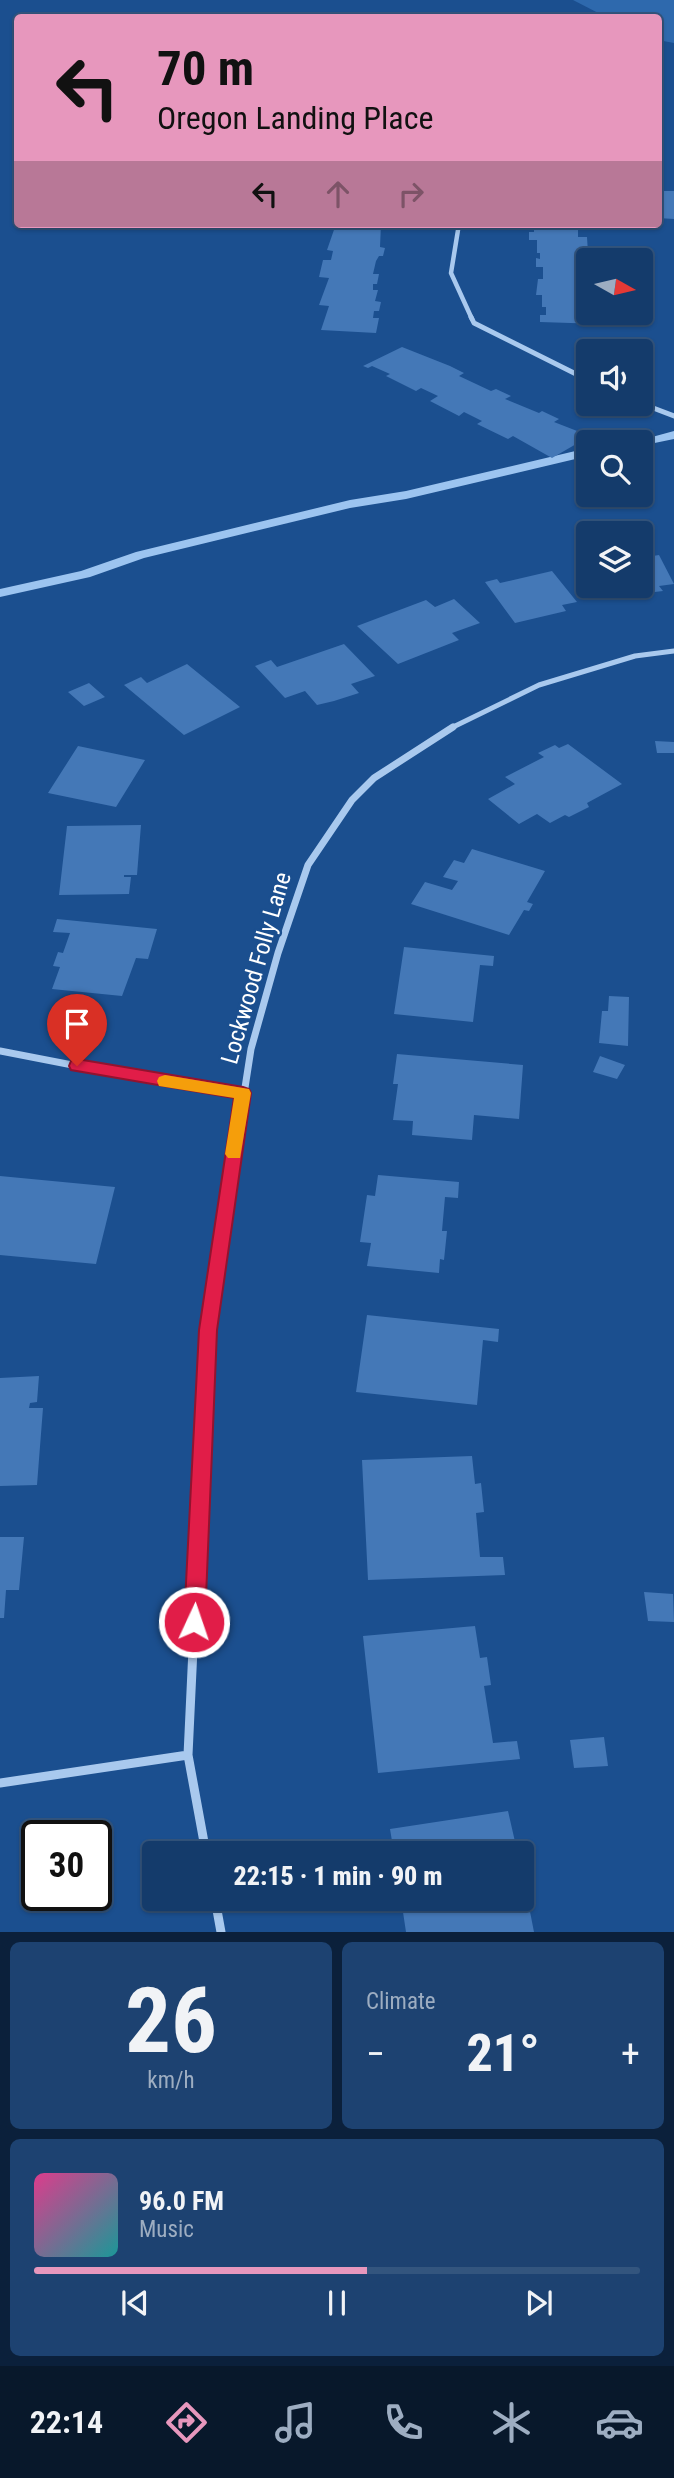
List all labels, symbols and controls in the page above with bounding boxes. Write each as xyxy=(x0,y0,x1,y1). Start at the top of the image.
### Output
text: 70 m xyxy=(157,40,254,97)
icon: left xyxy=(42,42,133,133)
text: Oregon Landing Place xyxy=(157,99,433,137)
icon: left xyxy=(246,175,284,213)
icon: ahead xyxy=(319,175,357,213)
icon: right xyxy=(392,175,430,213)
north arrow xyxy=(576,248,653,326)
map controls xyxy=(576,248,653,598)
button: sound xyxy=(576,339,653,416)
button: search xyxy=(576,430,653,507)
button: layers xyxy=(576,521,653,598)
street label: Lockwood Folly Lane xyxy=(215,869,297,1067)
pin xyxy=(47,994,107,1066)
icon: arrive xyxy=(58,1005,96,1043)
position arrow xyxy=(157,1585,231,1659)
speed limit sign: 30 xyxy=(21,1820,112,1911)
text: 22:15 · 1 min · 90 m xyxy=(233,1861,443,1891)
text: 26 xyxy=(125,1968,217,2074)
text: Climate xyxy=(366,1988,436,2015)
text: 21° xyxy=(466,2023,540,2084)
text: − xyxy=(366,2032,385,2076)
text: + xyxy=(621,2032,640,2076)
text: km/h xyxy=(147,2067,195,2094)
text: 96.0 FM xyxy=(139,2186,224,2216)
text: Music xyxy=(139,2216,194,2243)
icon: previous xyxy=(116,2284,154,2322)
icon: pause xyxy=(318,2284,356,2322)
icon: next xyxy=(520,2284,558,2322)
icon: directions xyxy=(162,2398,211,2447)
icon: music xyxy=(271,2398,320,2447)
icon: phone xyxy=(379,2398,428,2447)
icon: climate xyxy=(487,2398,536,2447)
icon: car xyxy=(595,2398,644,2447)
text: 22:14 xyxy=(30,2403,103,2441)

